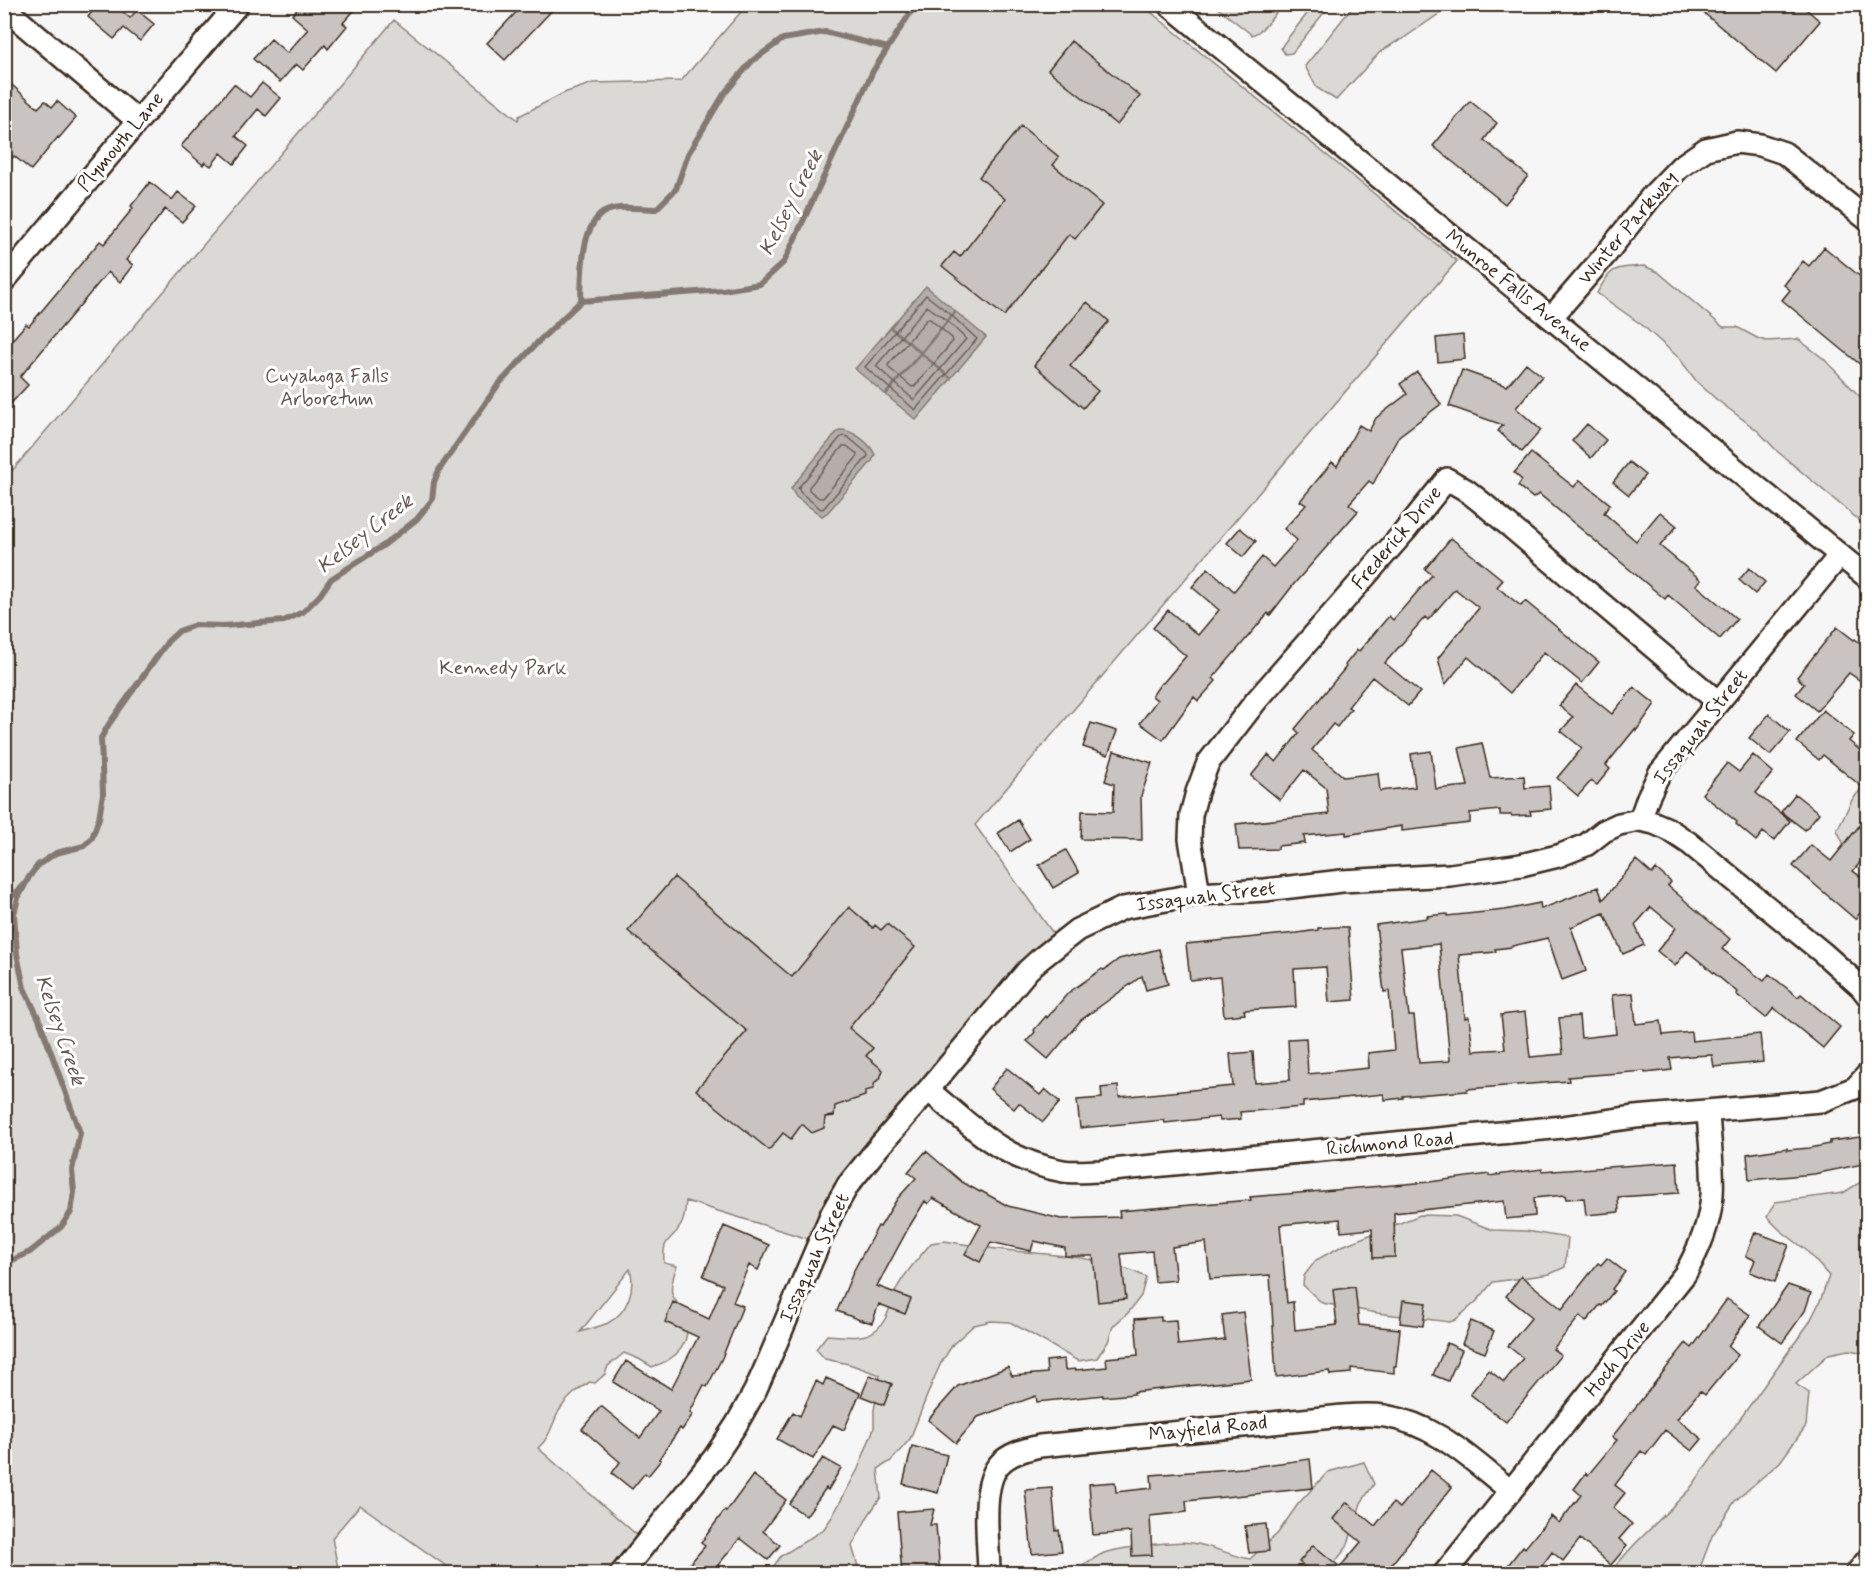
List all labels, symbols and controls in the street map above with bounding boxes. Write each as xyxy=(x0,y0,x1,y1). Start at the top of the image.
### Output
street label: Plymouth Lane xyxy=(71,86,171,198)
water label: Kelsey Creek xyxy=(752,144,830,260)
street label: Winter Parkway xyxy=(1572,165,1684,291)
street label: Munroe Falls Avenue xyxy=(1439,223,1597,359)
park label: Cuyahoga Falls Arboretum xyxy=(265,363,389,413)
street label: Frederick Drive xyxy=(1346,480,1448,596)
water label: Kelsey Creek xyxy=(311,487,420,580)
park label: Kennedy Park xyxy=(439,655,567,682)
street label: Issaquah Street xyxy=(1647,664,1755,790)
street label: Issaquah Street xyxy=(1135,875,1277,919)
water label: Kelsey Creek xyxy=(28,971,92,1090)
street label: Richmond Road xyxy=(1325,1125,1455,1163)
street label: Issaquah Street xyxy=(773,1189,857,1327)
street label: Hoch Drive xyxy=(1579,1315,1657,1403)
street label: Mayfield Road xyxy=(1147,1409,1269,1449)

